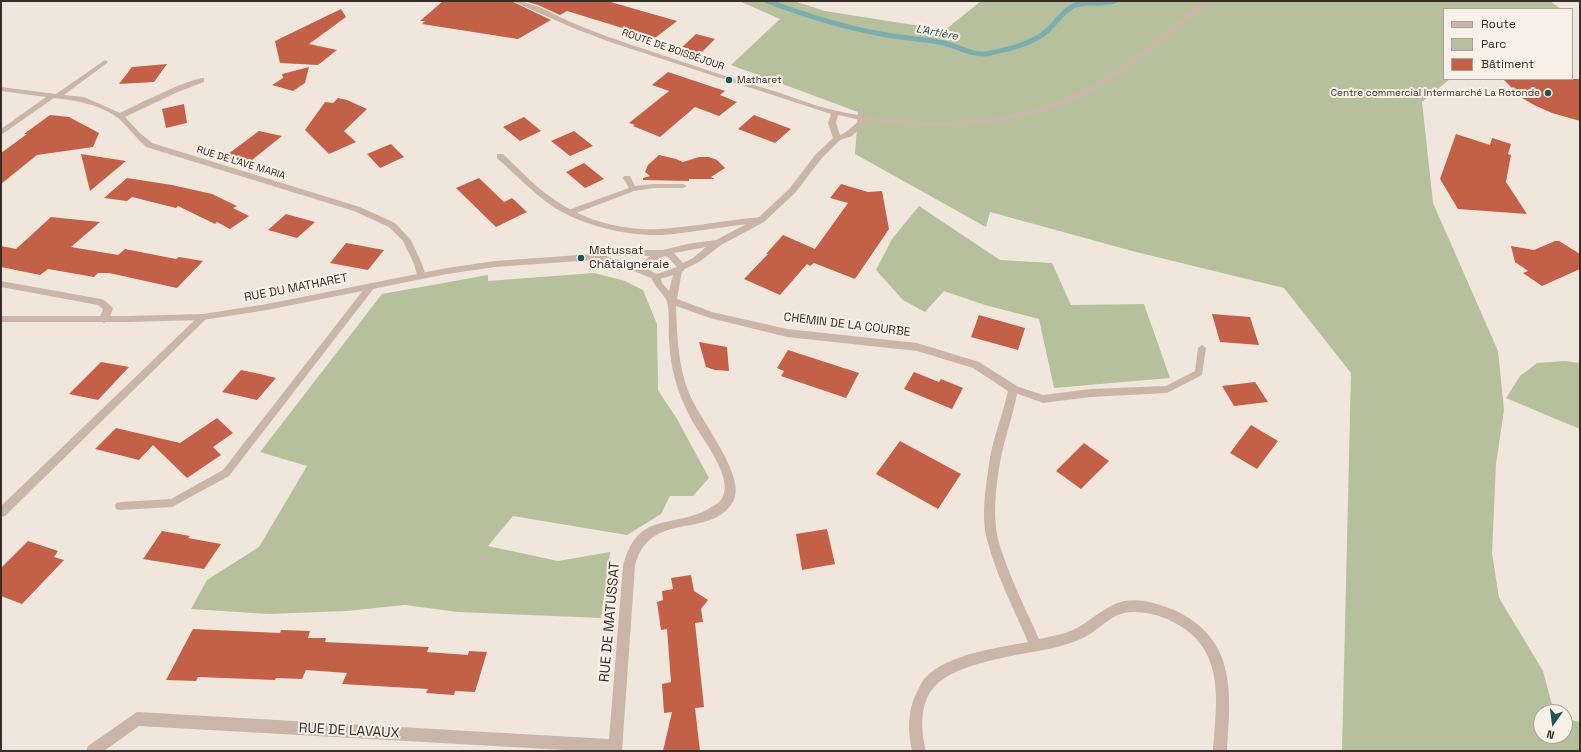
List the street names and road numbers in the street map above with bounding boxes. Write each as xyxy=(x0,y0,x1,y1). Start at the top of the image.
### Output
street label: ROUTE DE BOISSÉJOUR xyxy=(620,27,726,73)
street label: RUE DE L'AVE MARIA xyxy=(195,144,287,182)
street label: RUE DU MATHARET xyxy=(243,271,349,305)
street label: CHEMIN DE LA COURBE xyxy=(783,310,911,340)
street label: RUE DE MATUSSAT xyxy=(596,561,624,683)
street label: RUE DE LAVAUX xyxy=(298,720,400,742)

